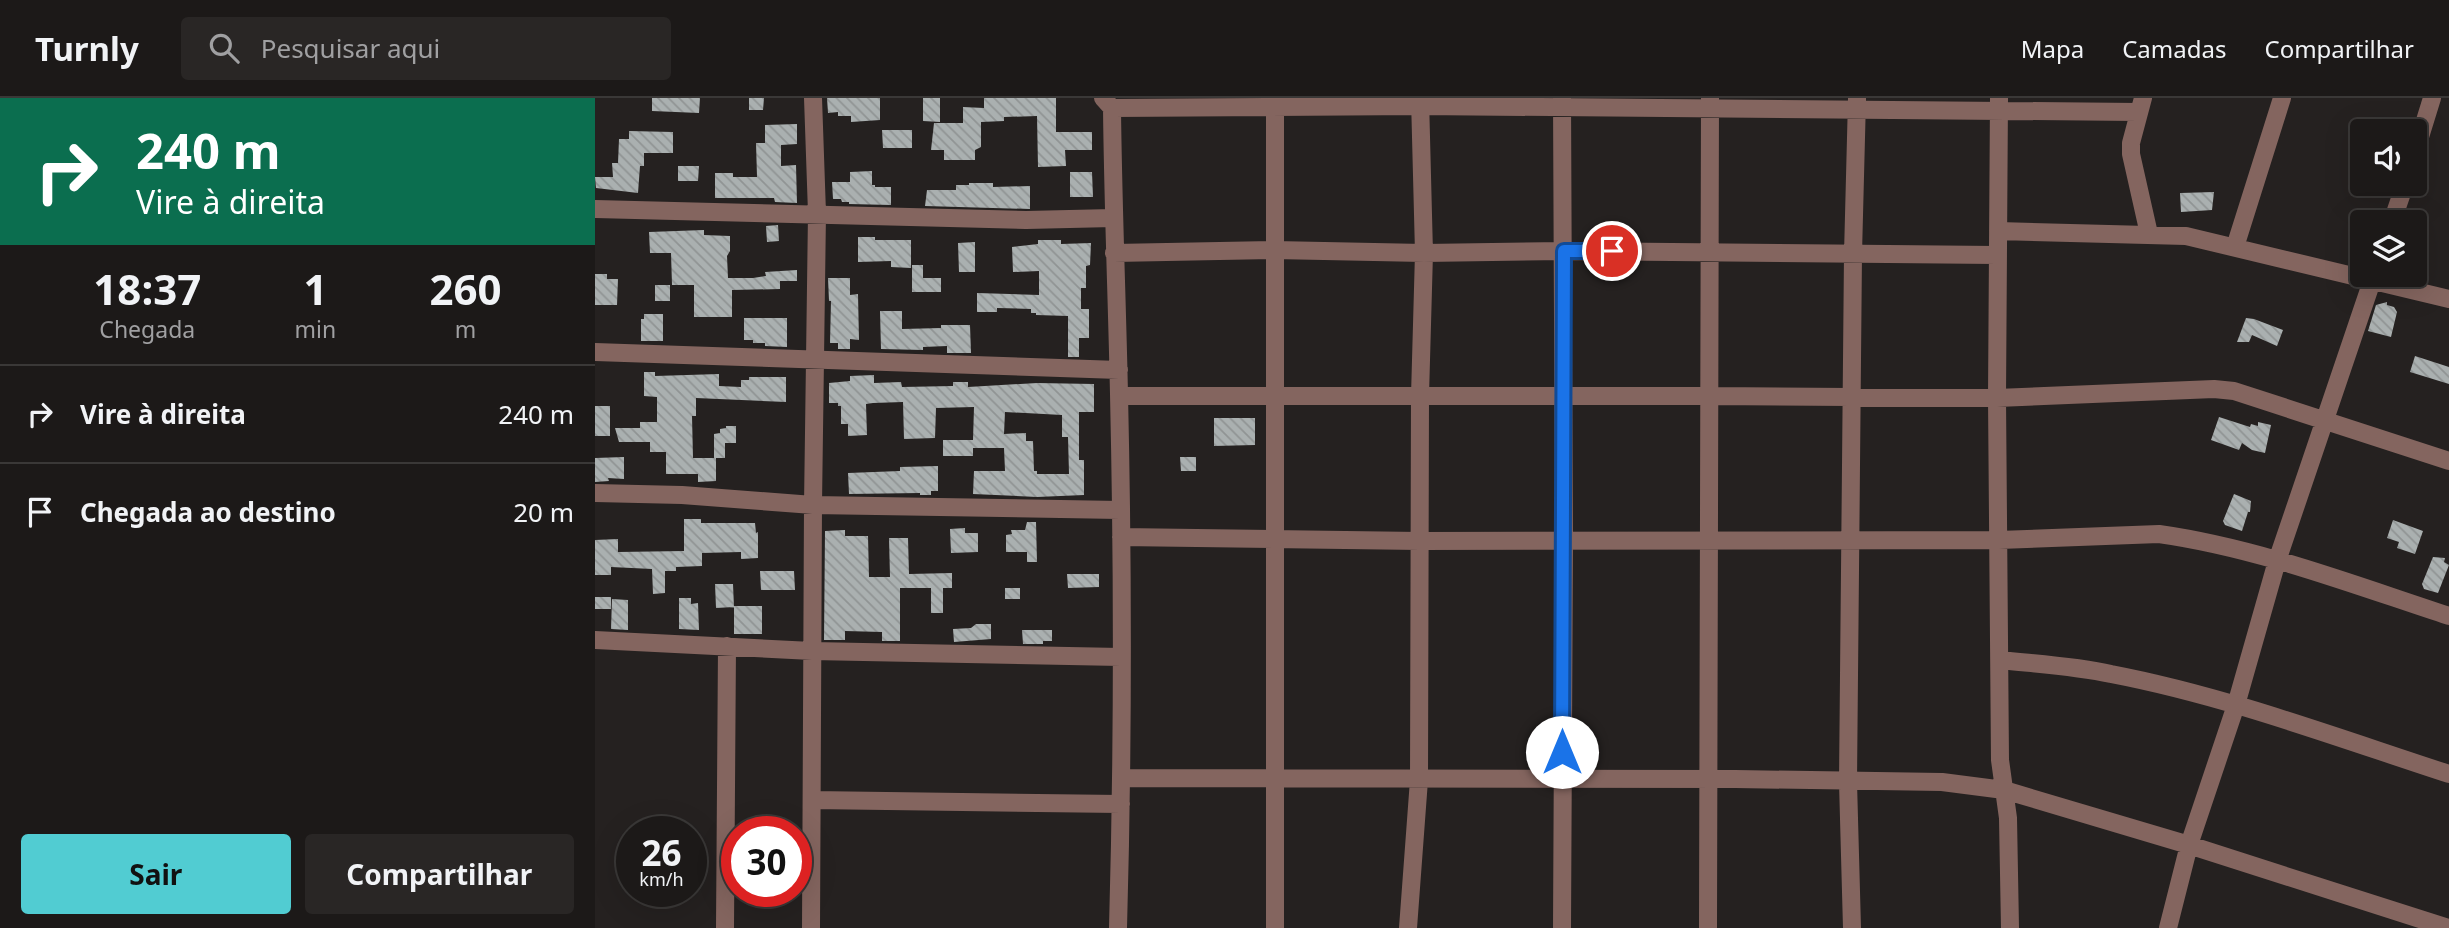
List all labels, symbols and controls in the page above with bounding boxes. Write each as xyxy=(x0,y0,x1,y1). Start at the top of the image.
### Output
search box xyxy=(181,17,671,80)
text: Turnly xyxy=(35,26,139,71)
icon: search xyxy=(205,29,243,67)
text: Pesquisar aqui xyxy=(261,30,440,66)
text: Mapa xyxy=(2021,32,2084,65)
text: Camadas xyxy=(2122,32,2226,65)
text: Compartilhar xyxy=(2264,32,2414,65)
text: 240 m xyxy=(136,117,281,183)
map controls xyxy=(2350,119,2427,287)
button: sound xyxy=(2350,119,2427,196)
icon: right xyxy=(21,126,112,217)
text: Vire à direita xyxy=(136,180,325,223)
button: layers xyxy=(2350,210,2427,287)
pin xyxy=(1582,221,1642,281)
icon: arrive xyxy=(1593,232,1631,270)
text: 18:37 xyxy=(93,260,201,317)
text: 1 xyxy=(303,260,327,317)
text: 260 xyxy=(430,260,502,317)
text: Chegada xyxy=(99,313,195,345)
text: min xyxy=(295,313,336,345)
text: m xyxy=(455,313,476,345)
icon: right xyxy=(21,395,59,433)
text: Vire à direita xyxy=(80,396,246,432)
text: 240 m xyxy=(498,396,574,432)
icon: arrive xyxy=(21,493,59,531)
text: Chegada ao destino xyxy=(80,494,336,530)
text: 20 m xyxy=(513,494,574,530)
position arrow xyxy=(1525,715,1599,789)
speed limit sign: 30 xyxy=(721,816,812,907)
text: 26 xyxy=(641,829,682,876)
button: Sair xyxy=(21,834,291,914)
button: Compartilhar xyxy=(305,834,574,914)
text: km/h xyxy=(639,867,684,891)

